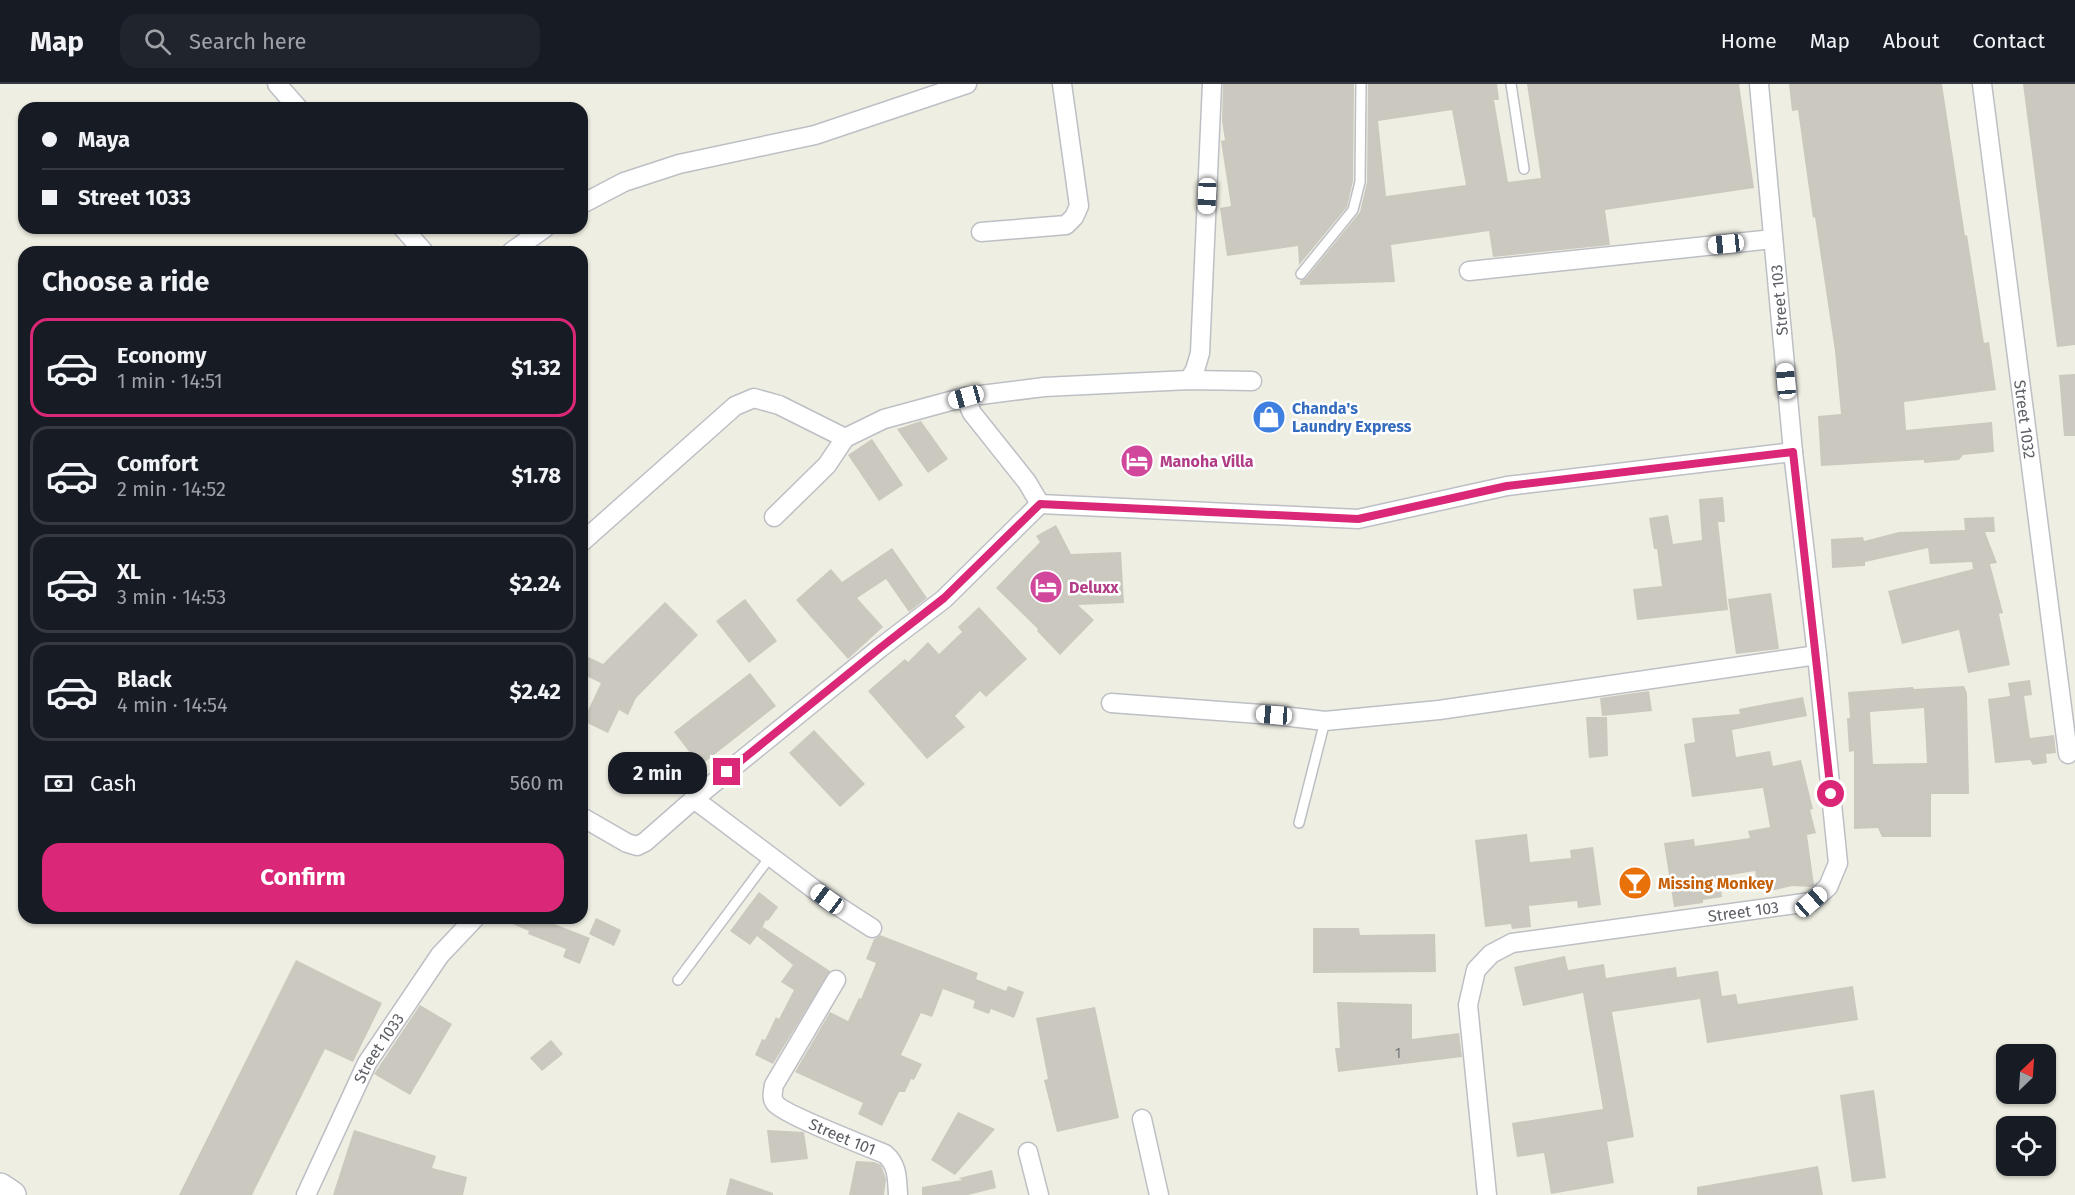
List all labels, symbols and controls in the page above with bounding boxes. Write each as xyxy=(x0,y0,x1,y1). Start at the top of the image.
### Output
search box xyxy=(120,14,540,68)
text: Map xyxy=(30,25,84,58)
icon: search xyxy=(141,25,174,58)
text: Search here xyxy=(189,28,307,55)
text: Home xyxy=(1721,28,1777,54)
text: Map xyxy=(1810,28,1850,54)
text: About xyxy=(1883,28,1940,54)
text: Contact xyxy=(1973,28,2045,54)
text: Maya xyxy=(78,126,130,153)
car xyxy=(1197,178,1217,214)
text: Street 1033 xyxy=(78,184,191,211)
car xyxy=(1707,233,1745,255)
street label: Street 103 xyxy=(1767,264,1792,336)
text: Choose a ride xyxy=(42,266,209,298)
icon: car xyxy=(45,341,99,395)
text: Economy xyxy=(117,342,206,369)
text: $1.32 xyxy=(511,354,561,381)
car xyxy=(1775,362,1797,400)
text: 1 min · 14:51 xyxy=(117,369,223,393)
street label: Street 1032 xyxy=(2010,379,2039,460)
car xyxy=(946,383,986,411)
shop icon: Chanda's Laundry Express xyxy=(1251,399,1287,435)
place label: Chanda's Laundry Express xyxy=(1292,399,1412,436)
hotel icon: Manoha Villa xyxy=(1119,443,1155,479)
icon: car xyxy=(45,449,99,503)
text: Comfort xyxy=(117,450,198,477)
place label: Manoha Villa xyxy=(1160,452,1254,471)
text: $1.78 xyxy=(512,462,561,489)
text: 2 min · 14:52 xyxy=(117,477,226,501)
icon: car xyxy=(45,557,99,611)
text: XL xyxy=(117,558,141,585)
hotel icon: Deluxx xyxy=(1028,569,1064,605)
text: $2.24 xyxy=(509,570,561,597)
place label: Deluxx xyxy=(1069,578,1119,597)
text: 3 min · 14:53 xyxy=(117,585,226,609)
icon: car xyxy=(45,665,99,719)
text: Black xyxy=(117,666,172,693)
text: $2.42 xyxy=(510,678,561,705)
text: 4 min · 14:54 xyxy=(117,693,228,717)
car xyxy=(1255,705,1293,725)
callout: 2 min xyxy=(607,751,706,793)
route end xyxy=(713,758,740,785)
text: 2 min xyxy=(633,761,682,785)
icon: cash xyxy=(42,767,75,800)
text: Cash xyxy=(90,770,137,797)
text: 560 m xyxy=(510,771,564,795)
route start xyxy=(1817,780,1844,807)
button: Confirm xyxy=(42,843,564,912)
bar icon: Missing Monkey xyxy=(1617,865,1653,901)
place label: Missing Monkey xyxy=(1658,874,1774,893)
car xyxy=(807,881,847,917)
car xyxy=(1792,883,1830,921)
street label: Street 103 xyxy=(1707,898,1780,926)
street label: Street 1033 xyxy=(350,1010,408,1086)
north arrow xyxy=(1996,1044,2056,1104)
map controls xyxy=(1996,1044,2056,1176)
house number: 1 xyxy=(1395,1045,1401,1062)
street label: Street 101 xyxy=(806,1114,878,1159)
button: locate xyxy=(1996,1116,2056,1176)

